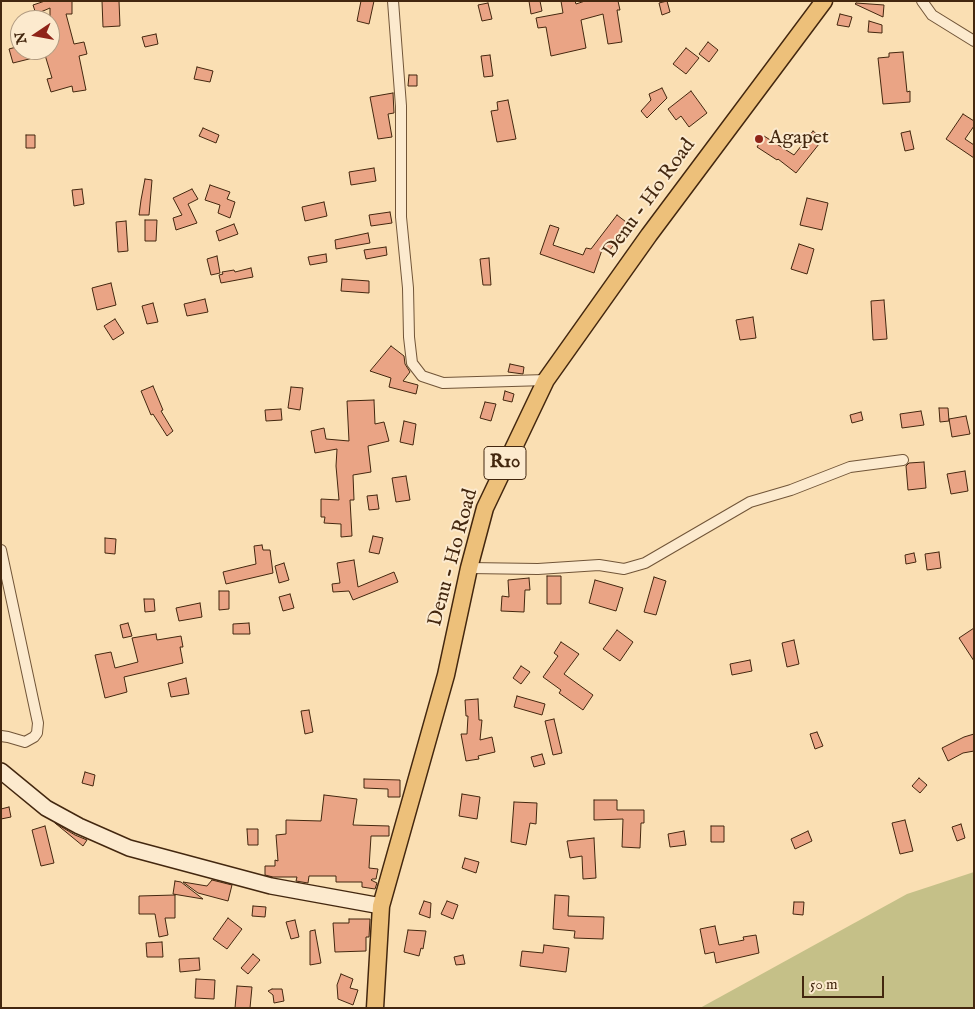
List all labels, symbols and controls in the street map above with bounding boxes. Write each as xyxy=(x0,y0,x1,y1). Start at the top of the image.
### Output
north arrow xyxy=(10,10,60,60)
text: N xyxy=(11,30,31,46)
place label: Agapet xyxy=(769,127,829,151)
marker: Agapet xyxy=(753,133,765,145)
street label: Denu - Ho Road xyxy=(599,135,701,263)
road number: R10 xyxy=(484,446,526,479)
street label: Denu - Ho Road xyxy=(424,487,484,629)
scale bar xyxy=(805,966,888,998)
text: 50 m xyxy=(810,975,838,994)

